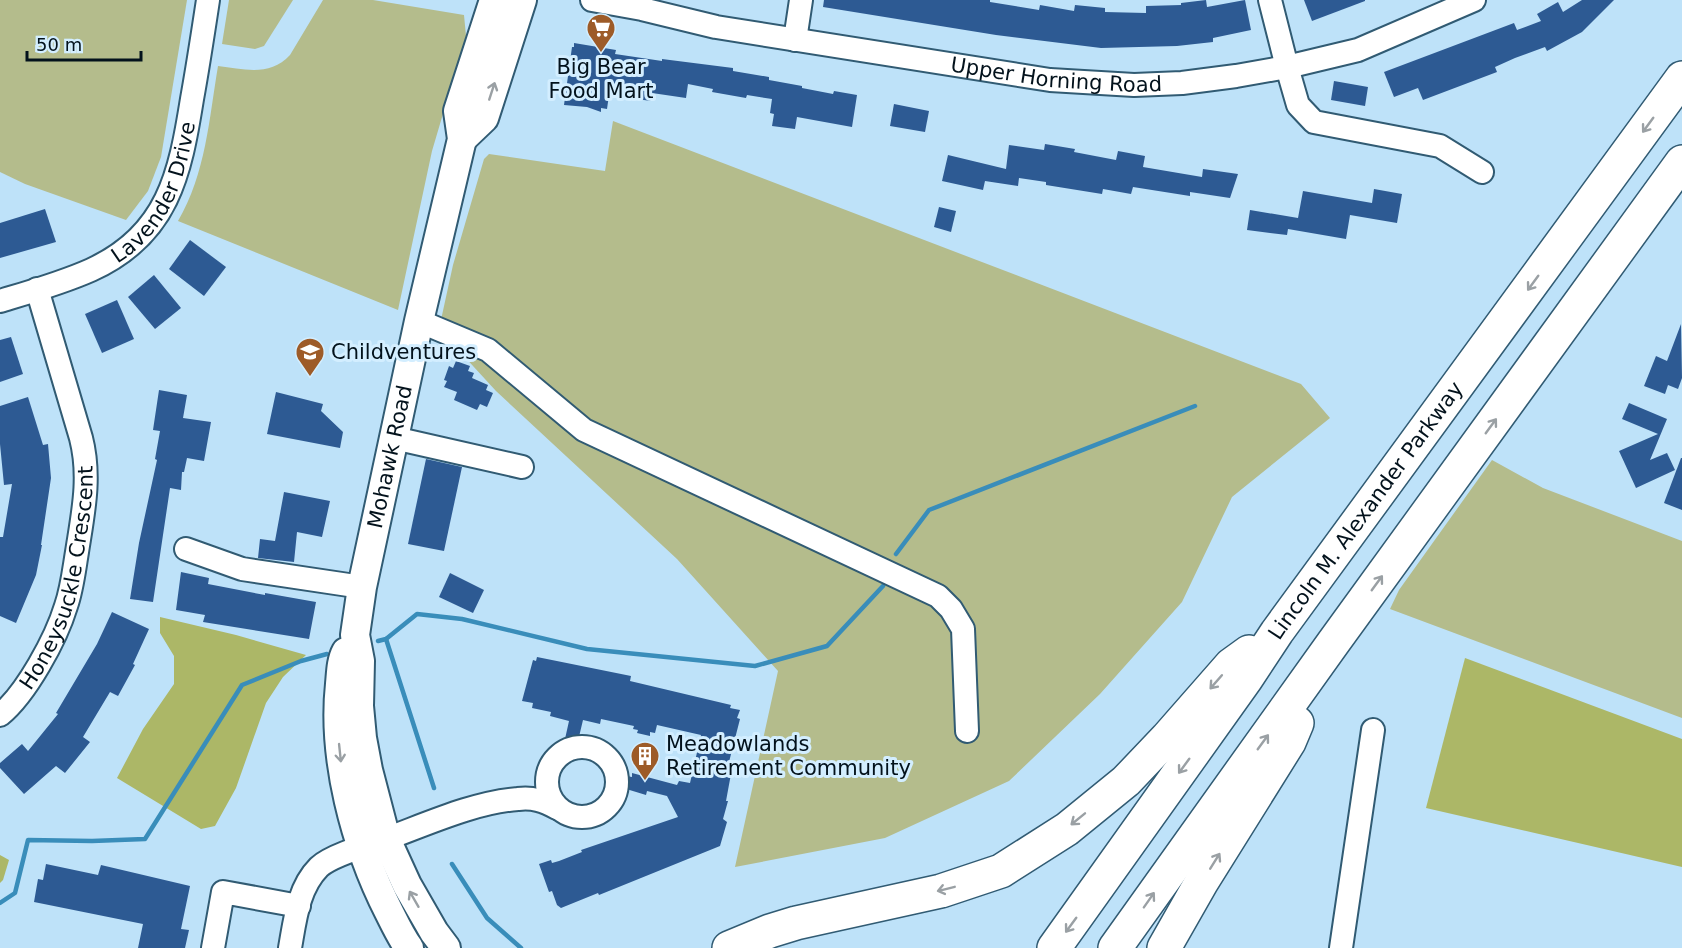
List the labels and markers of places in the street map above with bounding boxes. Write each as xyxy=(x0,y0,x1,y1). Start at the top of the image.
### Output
supermarket icon: Big Bear Food Mart xyxy=(585,12,617,54)
place label: Big Bear Food Mart xyxy=(549,55,653,103)
school or university icon: Childventures xyxy=(294,336,326,378)
place label: Childventures xyxy=(331,340,476,364)
place label: Meadowlands Retirement Community xyxy=(666,732,911,780)
building icon: Meadowlands Retirement Community xyxy=(629,740,661,782)

